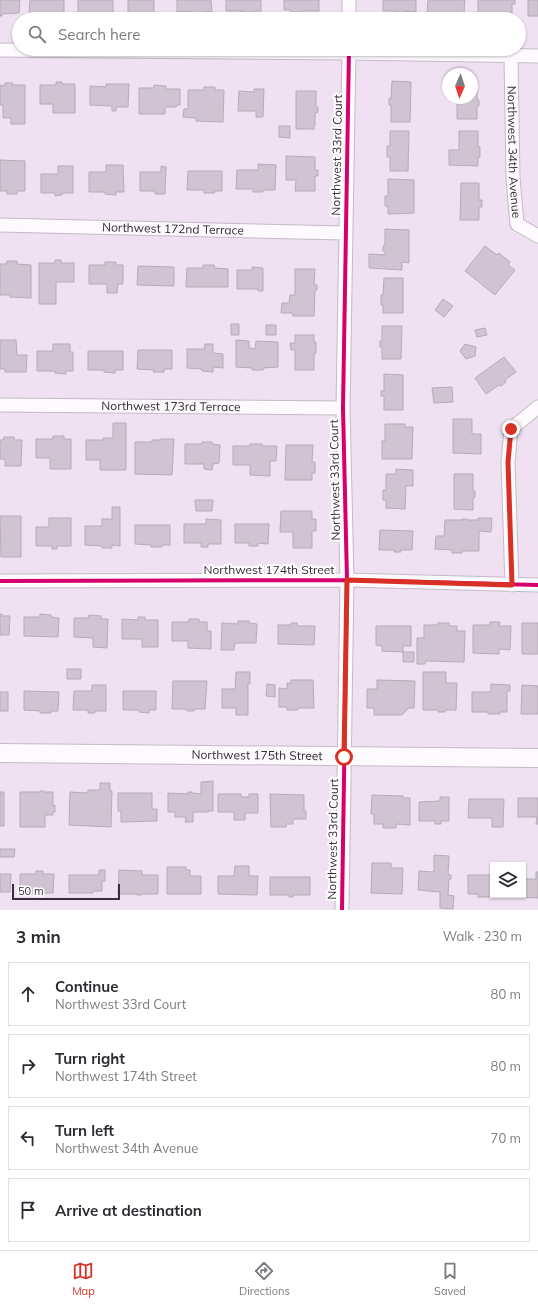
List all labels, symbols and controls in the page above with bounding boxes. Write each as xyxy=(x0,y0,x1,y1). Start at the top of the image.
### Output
search box xyxy=(12,12,526,56)
icon: search xyxy=(26,23,48,45)
text: Search here xyxy=(58,25,140,44)
north arrow xyxy=(442,68,478,104)
street label: Northwest 34th Avenue xyxy=(504,86,524,219)
street label: Northwest 33rd Court xyxy=(328,94,345,216)
street label: Northwest 172nd Terrace xyxy=(102,219,244,238)
street label: Northwest 173rd Terrace xyxy=(101,398,241,414)
street label: Northwest 33rd Court xyxy=(326,419,343,541)
route end xyxy=(502,420,520,438)
street label: Northwest 174th Street xyxy=(204,562,334,577)
street label: Northwest 175th Street xyxy=(191,747,323,763)
route start xyxy=(335,748,353,766)
street label: Northwest 33rd Court xyxy=(324,778,341,900)
map controls xyxy=(490,862,526,898)
button: layers xyxy=(490,862,526,898)
scale bar xyxy=(12,882,120,901)
text: 50 m xyxy=(18,884,44,898)
text: 3 min xyxy=(16,926,61,947)
text: Walk · 230 m xyxy=(443,928,522,944)
text: Continue xyxy=(55,977,118,996)
icon: ahead xyxy=(17,983,39,1005)
text: 80 m xyxy=(491,986,521,1002)
text: Northwest 33rd Court xyxy=(55,996,186,1012)
text: Turn right xyxy=(55,1049,125,1068)
icon: right xyxy=(17,1055,39,1077)
text: 80 m xyxy=(491,1058,521,1074)
text: Northwest 174th Street xyxy=(55,1068,197,1084)
text: Turn left xyxy=(55,1121,114,1140)
icon: left xyxy=(17,1127,39,1149)
text: 70 m xyxy=(491,1130,521,1146)
text: Northwest 34th Avenue xyxy=(55,1140,198,1156)
icon: arrive xyxy=(17,1199,39,1221)
text: Arrive at destination xyxy=(55,1201,202,1220)
tab: Map xyxy=(72,1260,95,1298)
tab: Directions xyxy=(239,1260,290,1298)
tab: Saved xyxy=(434,1260,466,1298)

